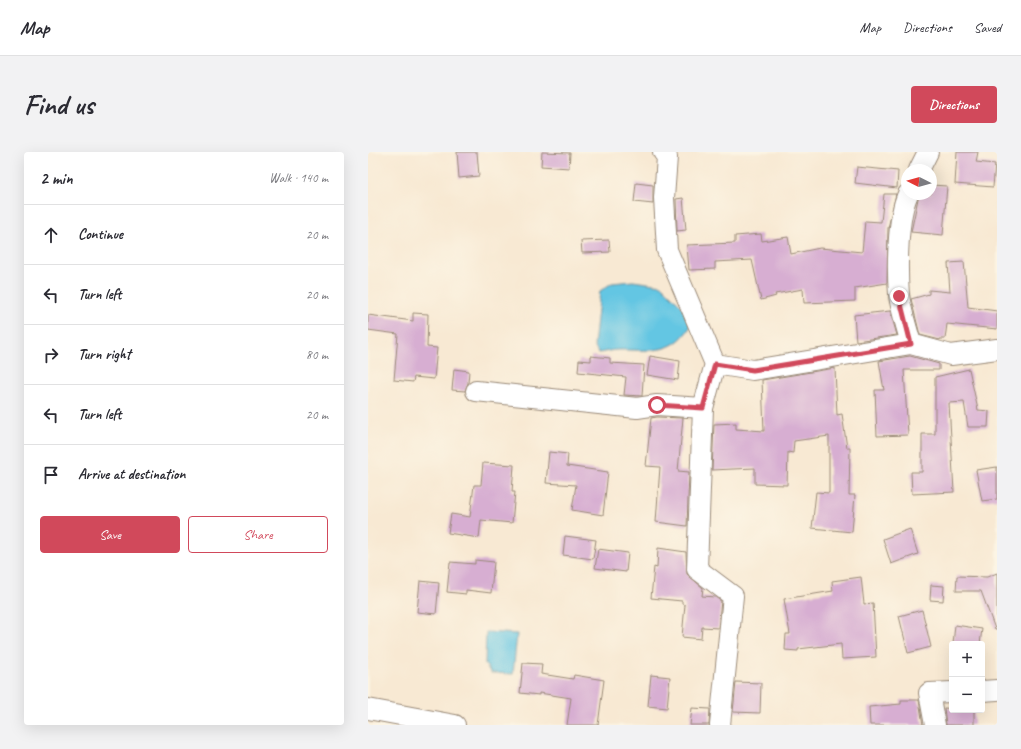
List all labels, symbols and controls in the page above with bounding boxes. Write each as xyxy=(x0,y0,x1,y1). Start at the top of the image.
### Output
text: Map xyxy=(20,16,50,40)
text: Map xyxy=(860,19,881,36)
text: Directions xyxy=(903,19,952,36)
text: Saved xyxy=(974,19,1001,36)
button: Directions xyxy=(911,86,997,123)
text: Find us xyxy=(24,87,94,122)
north arrow xyxy=(901,164,937,200)
text: 2 min xyxy=(40,168,73,189)
text: Walk · 140 m xyxy=(269,170,328,186)
icon: ahead xyxy=(40,224,62,246)
text: Continue xyxy=(78,225,123,244)
text: 20 m xyxy=(306,227,328,243)
icon: left xyxy=(40,284,62,306)
text: Turn left xyxy=(78,285,121,304)
text: 20 m xyxy=(306,287,328,303)
route end xyxy=(890,287,908,305)
icon: right xyxy=(40,344,62,366)
text: Turn right xyxy=(78,345,131,364)
text: 80 m xyxy=(306,347,328,363)
route start xyxy=(648,396,666,414)
icon: left xyxy=(40,404,62,426)
text: Turn left xyxy=(78,405,121,424)
text: 20 m xyxy=(306,407,328,423)
icon: arrive xyxy=(40,464,62,486)
text: Arrive at destination xyxy=(78,465,185,484)
button: Save xyxy=(40,516,180,553)
button: Share xyxy=(188,516,328,553)
map controls xyxy=(949,641,985,713)
button: + xyxy=(949,641,985,677)
button: − xyxy=(949,677,985,713)

